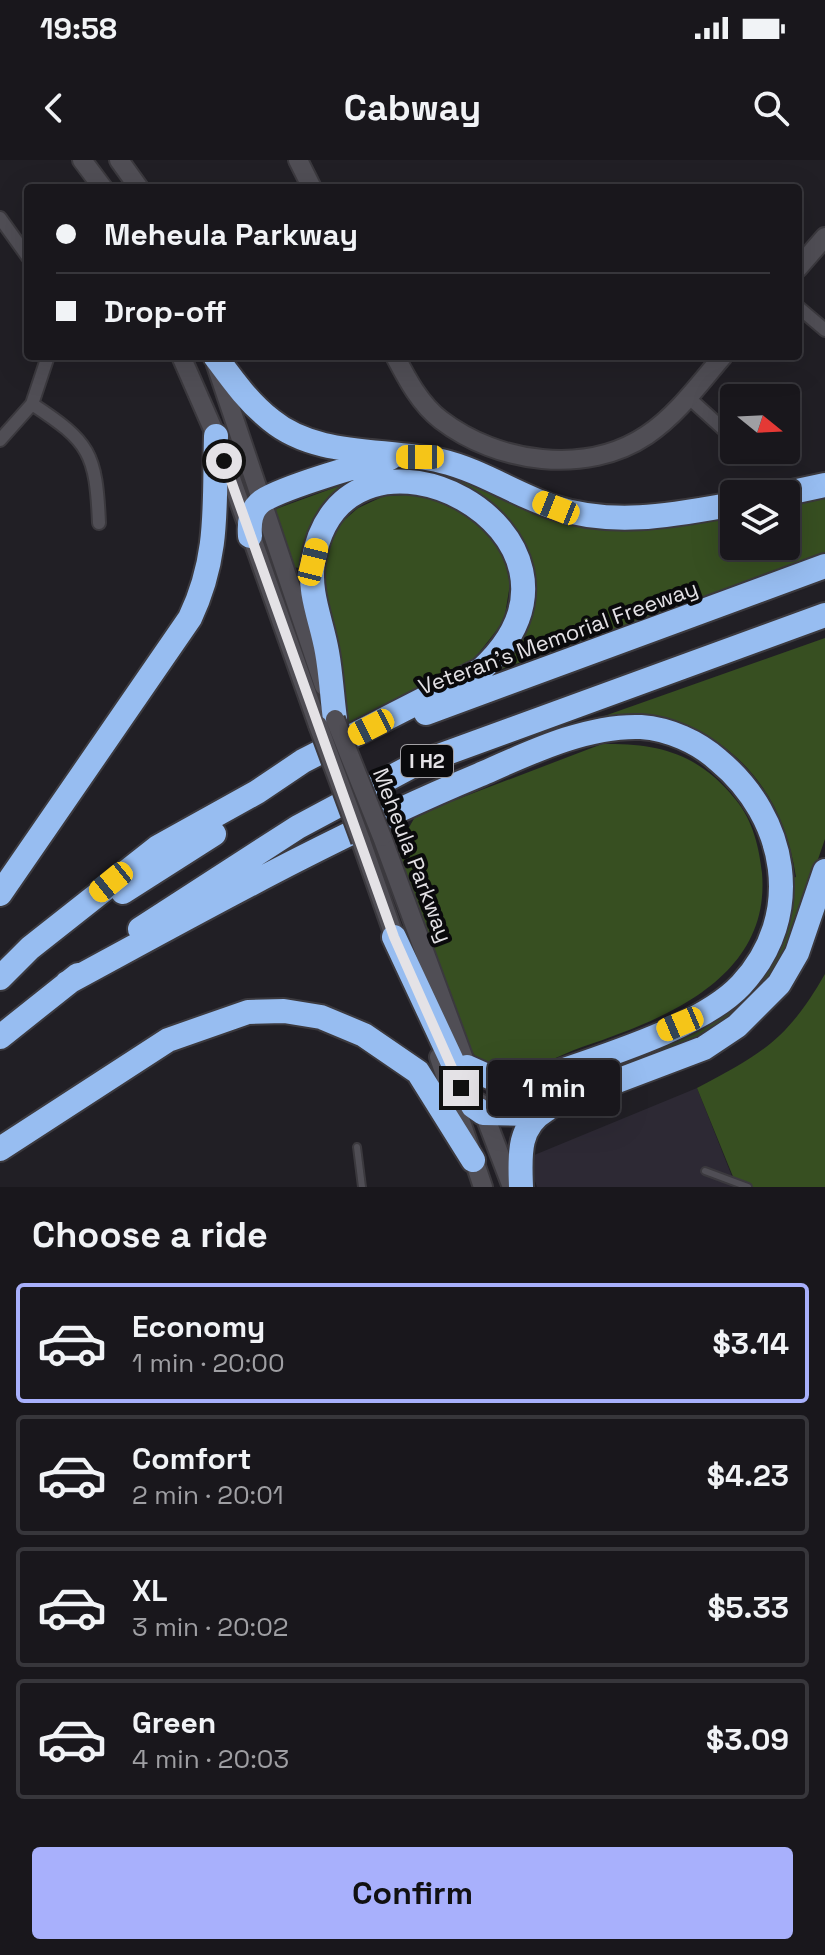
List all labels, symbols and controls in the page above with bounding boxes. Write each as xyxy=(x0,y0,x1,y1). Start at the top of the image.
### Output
text: 19:58 xyxy=(40,9,117,48)
text: Cabway xyxy=(344,85,481,131)
icon: back xyxy=(32,86,76,130)
icon: search xyxy=(749,86,793,130)
text: Meheula Parkway xyxy=(104,215,358,254)
text: Drop-off xyxy=(104,292,227,331)
north arrow xyxy=(720,384,800,464)
map controls xyxy=(720,384,800,560)
route start xyxy=(206,443,242,479)
car xyxy=(396,445,444,469)
button: layers xyxy=(720,480,800,560)
car xyxy=(529,488,583,528)
car xyxy=(296,536,330,588)
street label: Veteran's Memorial Freeway xyxy=(415,573,701,701)
car xyxy=(344,705,398,749)
road number: I H2 xyxy=(401,745,453,777)
street label: Meheula Parkway xyxy=(367,764,459,946)
car xyxy=(85,858,137,906)
car xyxy=(653,1004,707,1044)
callout: 1 min xyxy=(489,1060,621,1116)
route end xyxy=(443,1070,479,1106)
text: 1 min xyxy=(522,1071,586,1105)
text: Choose a ride xyxy=(32,1212,268,1258)
icon: car xyxy=(36,1307,108,1379)
text: Economy xyxy=(132,1307,265,1346)
text: $3.14 xyxy=(713,1324,789,1363)
text: 1 min · 20:00 xyxy=(132,1346,285,1380)
icon: car xyxy=(36,1439,108,1511)
text: Comfort xyxy=(132,1439,251,1478)
text: $4.23 xyxy=(707,1456,789,1495)
text: 2 min · 20:01 xyxy=(132,1478,284,1512)
icon: car xyxy=(36,1571,108,1643)
text: XL xyxy=(132,1571,168,1610)
text: $5.33 xyxy=(707,1588,789,1627)
text: 3 min · 20:02 xyxy=(132,1610,289,1644)
icon: car xyxy=(36,1703,108,1775)
text: Green xyxy=(132,1703,216,1742)
text: $3.09 xyxy=(706,1720,789,1759)
text: 4 min · 20:03 xyxy=(132,1742,289,1776)
button: Confirm xyxy=(32,1847,793,1939)

